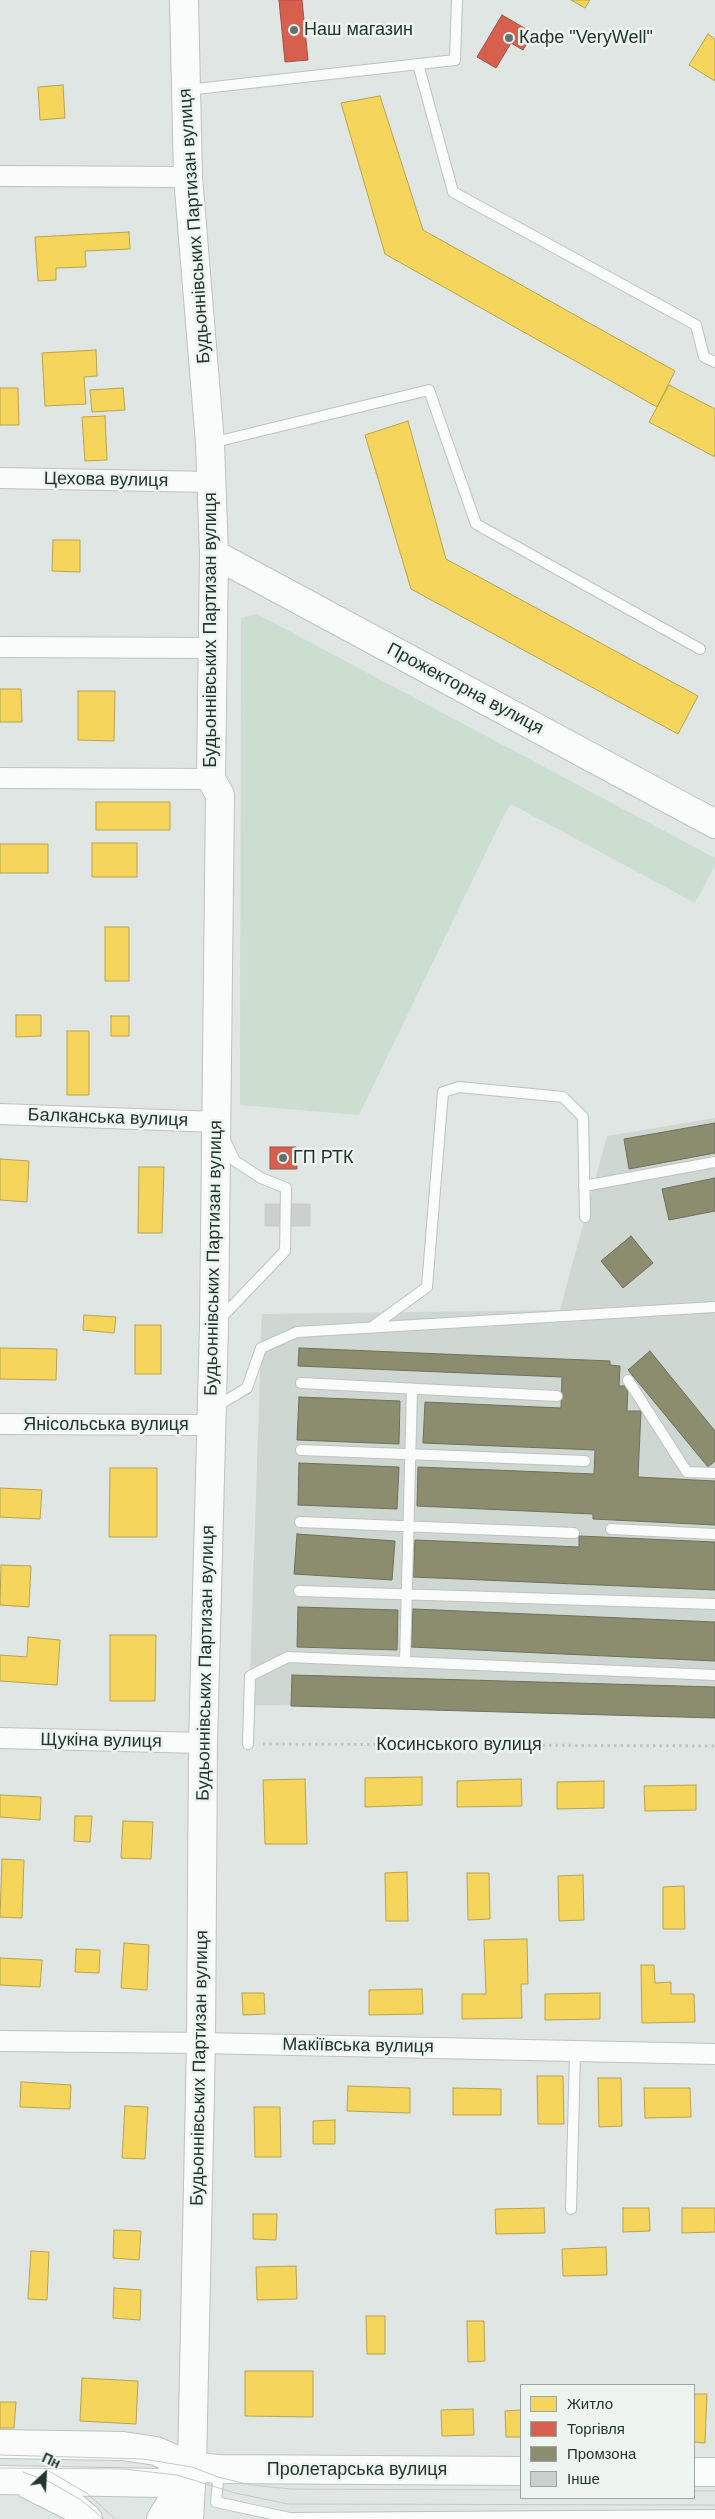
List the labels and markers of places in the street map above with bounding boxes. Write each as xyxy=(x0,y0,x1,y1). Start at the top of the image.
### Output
place label: Наш магазин xyxy=(304,19,413,41)
marker: Наш магазин xyxy=(288,24,300,36)
place label: Кафе "VeryWell" xyxy=(519,27,653,49)
marker: Кафе "VeryWell" xyxy=(503,32,515,44)
place label: ГП РТК xyxy=(293,1147,353,1169)
marker: ГП РТК xyxy=(277,1152,289,1164)

